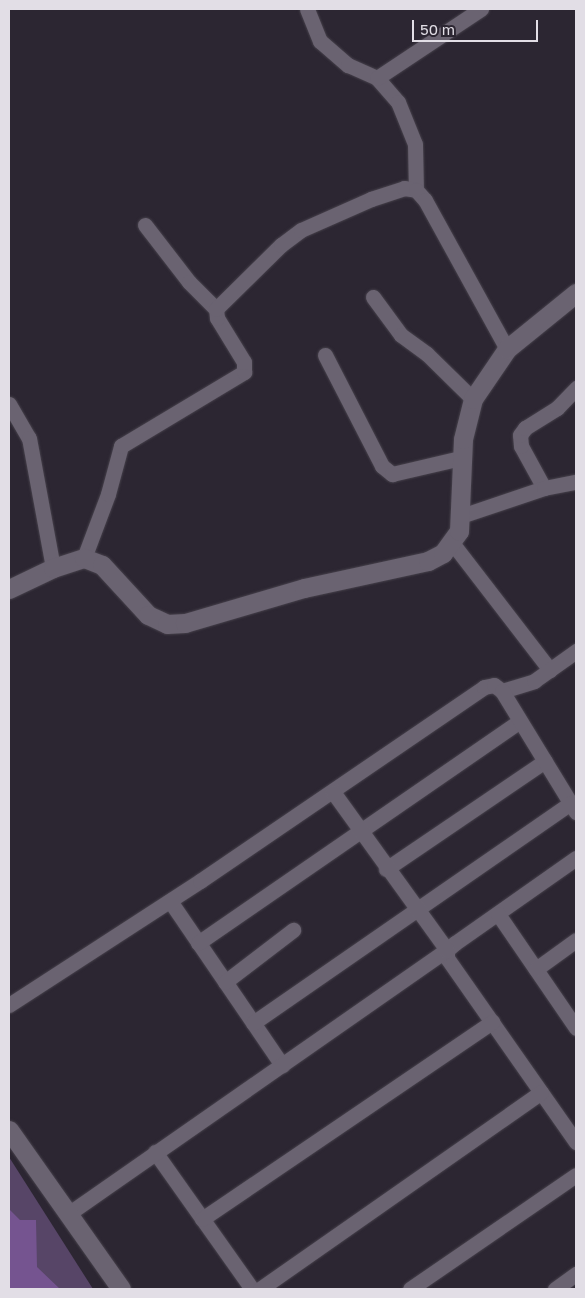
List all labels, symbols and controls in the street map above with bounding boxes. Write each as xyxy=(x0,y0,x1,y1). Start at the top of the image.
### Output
scale bar xyxy=(415,10,541,42)
text: 50 m xyxy=(420,20,455,38)

